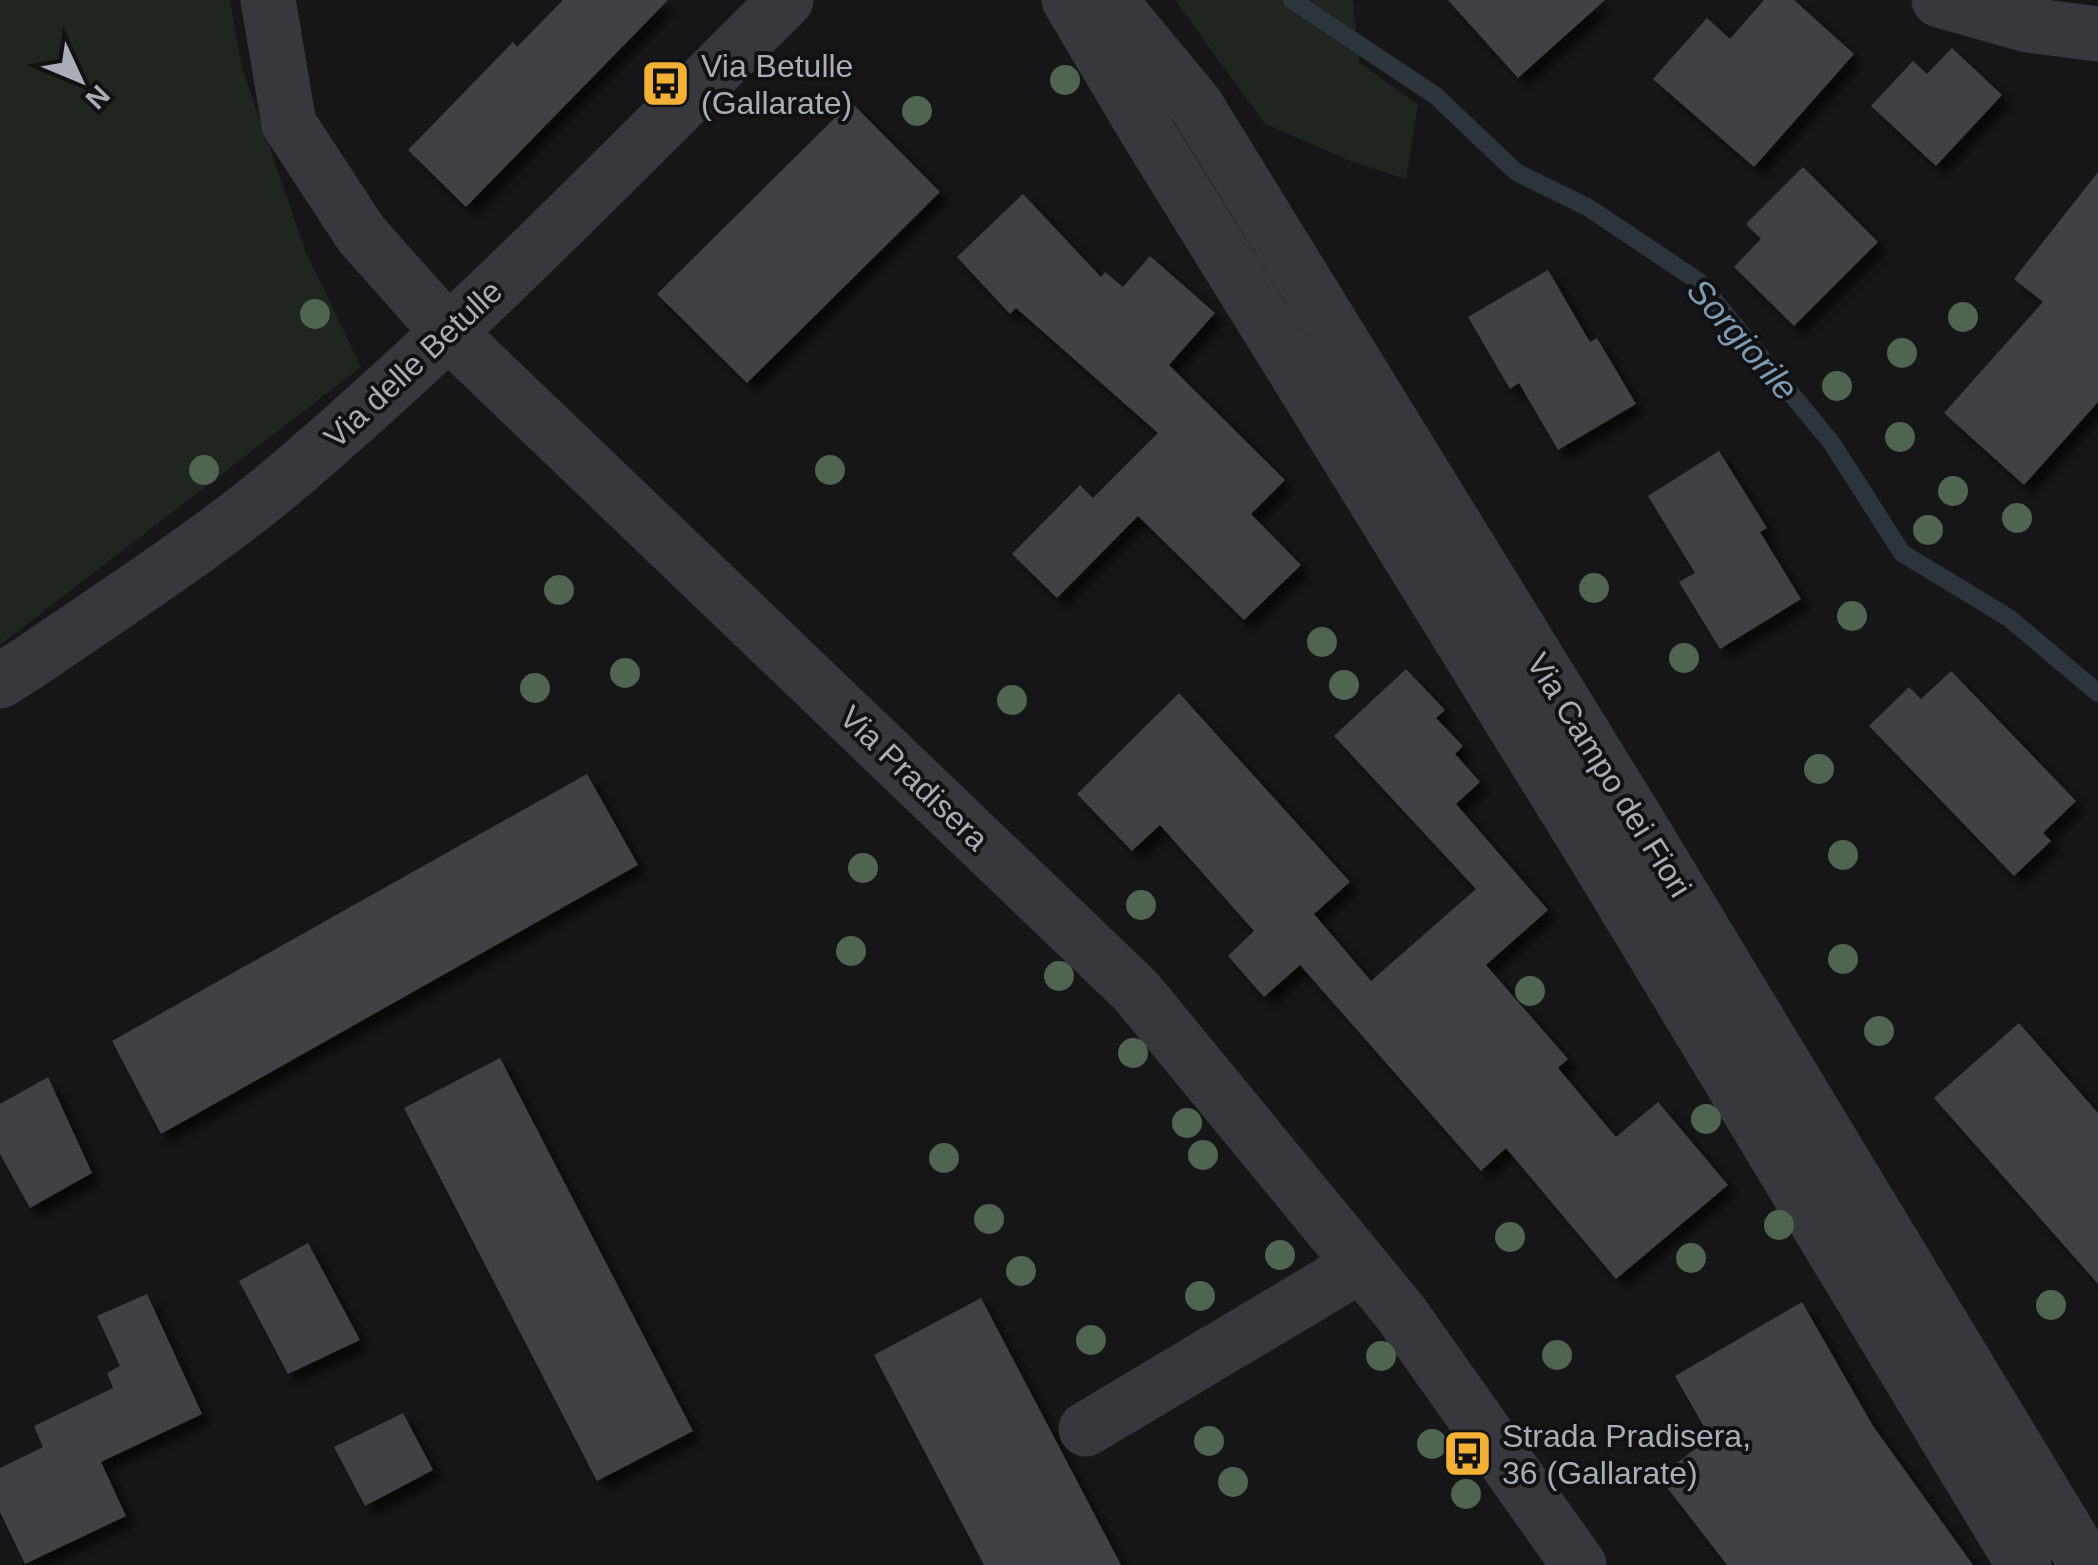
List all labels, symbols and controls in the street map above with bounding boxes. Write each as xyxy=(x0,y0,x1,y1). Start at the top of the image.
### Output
north arrow xyxy=(30,30,130,130)
place label: Via Betulle (Gallarate) xyxy=(701,48,853,121)
bus stop icon: Via Betulle (Gallarate) xyxy=(640,58,692,110)
text: N xyxy=(79,79,116,115)
water label: Sorgiorile xyxy=(1680,270,1806,408)
street label: Via delle Betulle xyxy=(317,273,509,455)
street label: Via Campo dei Fiori xyxy=(1519,647,1699,903)
street label: Via Pradisera xyxy=(833,699,996,858)
place label: Strada Pradisera, 36 (Gallarate) xyxy=(1502,1418,1751,1491)
bus stop icon: Strada Pradisera, 36 (Gallarate) xyxy=(1441,1428,1493,1480)

